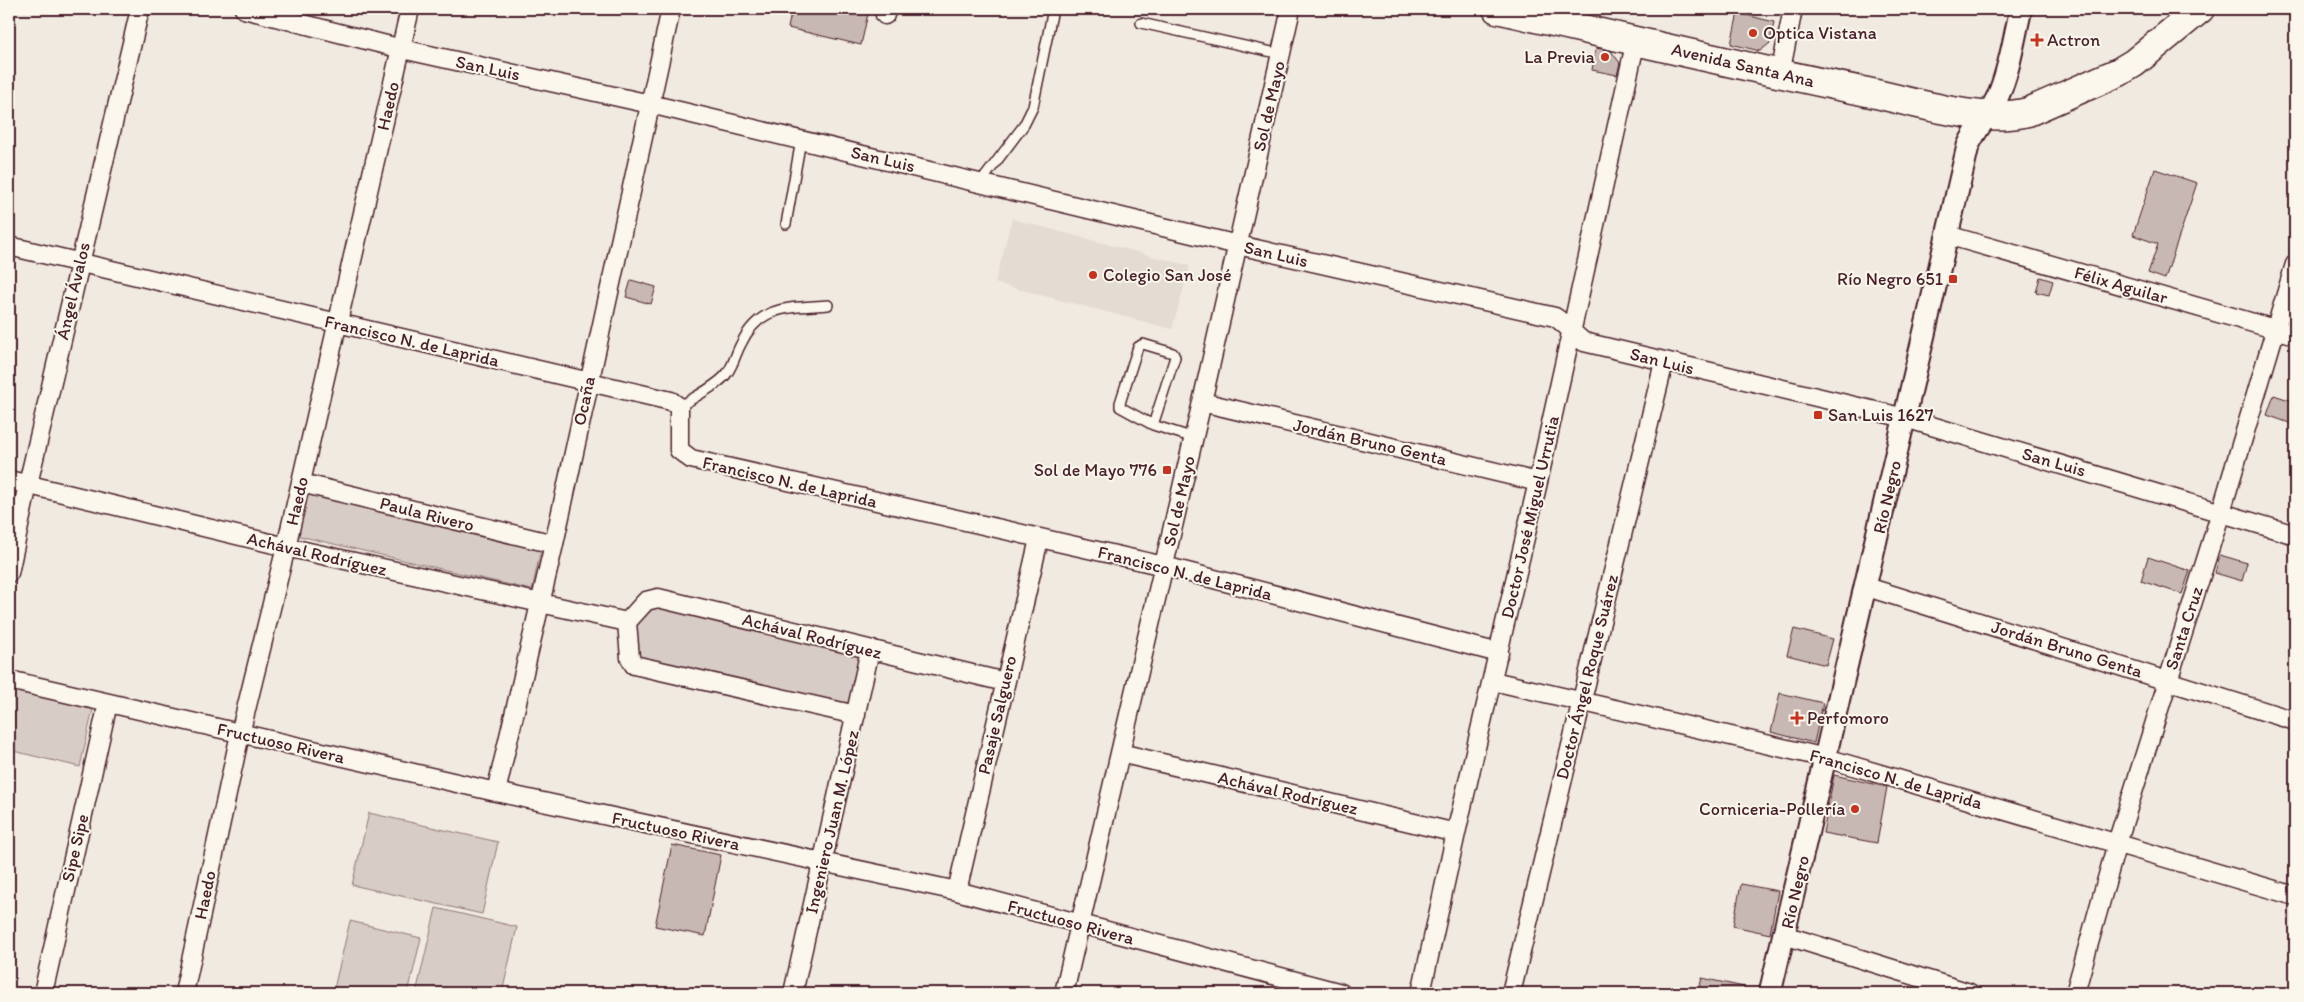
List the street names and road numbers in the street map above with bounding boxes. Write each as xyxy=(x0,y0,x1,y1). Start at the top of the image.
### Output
street label: Avenida Santa Ana xyxy=(1669,38,1817,92)
street label: San Luis xyxy=(454,50,522,86)
street label: Sol de Mayo xyxy=(1248,59,1290,153)
street label: Haedo xyxy=(372,79,404,133)
street label: San Luis xyxy=(849,141,917,177)
street label: San Luis xyxy=(1242,236,1310,272)
street label: Ángel Ávalos xyxy=(51,240,95,342)
street label: Félix Aguilar xyxy=(2072,261,2170,309)
street label: Francisco N. de Laprida xyxy=(322,310,502,372)
street label: San Luis xyxy=(1628,342,1696,380)
street label: Ocaña xyxy=(568,374,600,428)
street label: Doctor José Miguel Urrutia xyxy=(1496,413,1564,621)
street label: Jordán Bruno Genta xyxy=(1291,414,1450,471)
street label: San Luis xyxy=(2020,442,2088,482)
street label: Francisco N. de Laprida xyxy=(700,451,880,513)
street label: Sol de Mayo xyxy=(1158,454,1200,548)
street label: Río Negro xyxy=(1868,458,1906,536)
street label: Haedo xyxy=(281,474,313,528)
street label: Paula Rivero xyxy=(378,492,476,536)
street label: Achával Rodríguez xyxy=(245,527,389,581)
street label: Francisco N. de Laprida xyxy=(1096,541,1275,605)
street label: Doctor Ángel Roque Suárez xyxy=(1551,572,1623,782)
street label: Santa Cruz xyxy=(2160,583,2208,672)
street label: Achával Rodríguez xyxy=(740,608,884,664)
street label: Jordán Bruno Genta xyxy=(1989,616,2146,683)
street label: Pasaje Salguero xyxy=(973,653,1021,777)
street label: Fructuoso Rivera xyxy=(215,718,348,769)
street label: Ingeniero Juan M. López xyxy=(800,728,864,916)
street label: Francisco N. de Laprida xyxy=(1807,744,1986,814)
street label: Achával Rodríguez xyxy=(1216,766,1360,820)
street label: Fructuoso Rivera xyxy=(610,807,743,855)
street label: Sipe Sipe xyxy=(57,812,93,884)
street label: Río Negro xyxy=(1776,853,1814,931)
street label: Haedo xyxy=(189,869,221,921)
street label: Fructuoso Rivera xyxy=(1005,894,1137,950)

